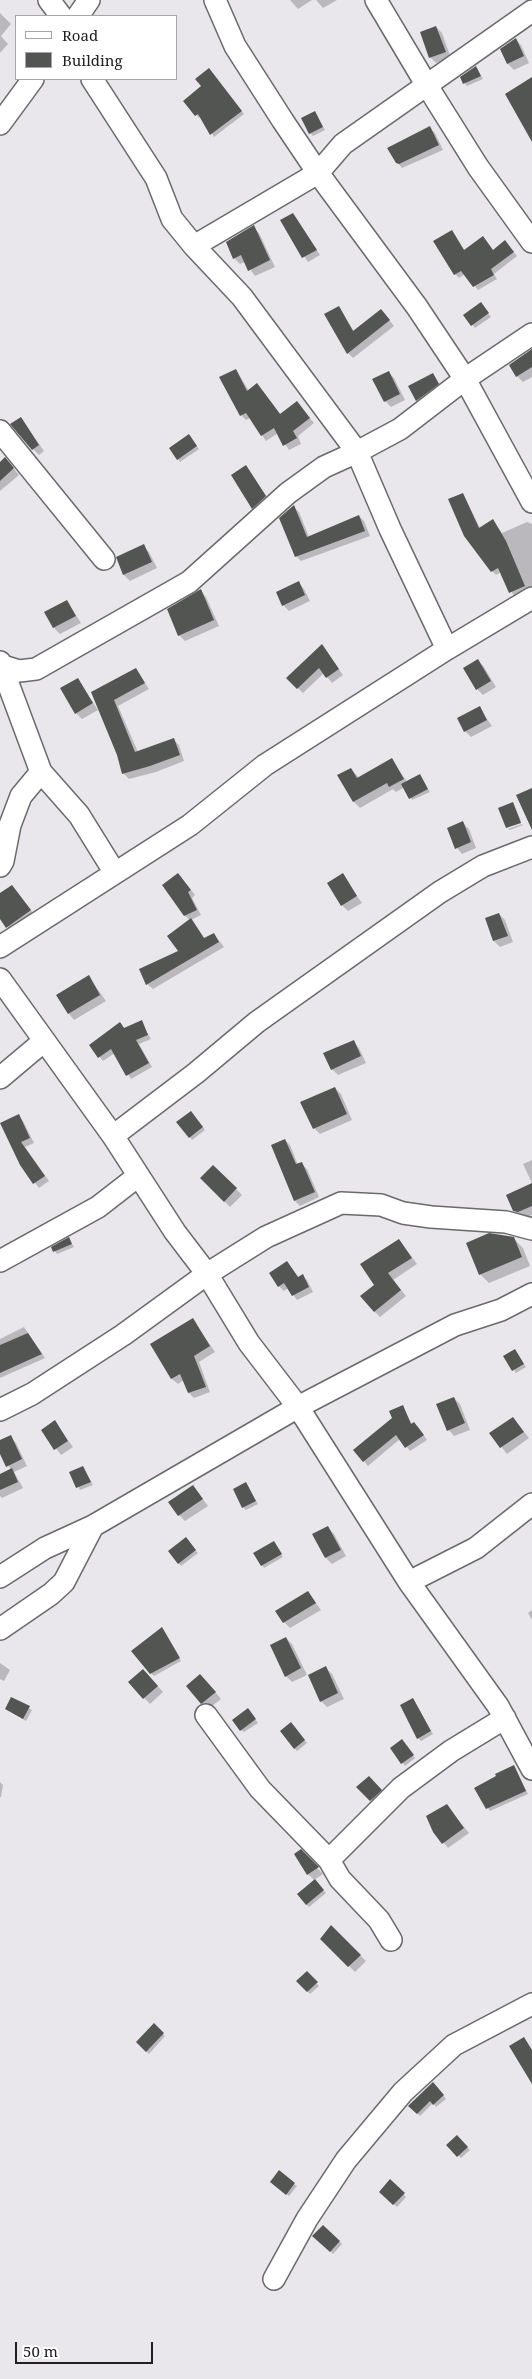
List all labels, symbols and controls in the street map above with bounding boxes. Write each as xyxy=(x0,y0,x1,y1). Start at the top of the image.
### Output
legend xyxy=(15,15,178,80)
text: Road xyxy=(62,25,98,45)
text: Building xyxy=(62,50,123,70)
scale bar xyxy=(18,2332,155,2364)
text: 50 m xyxy=(23,2341,58,2361)

